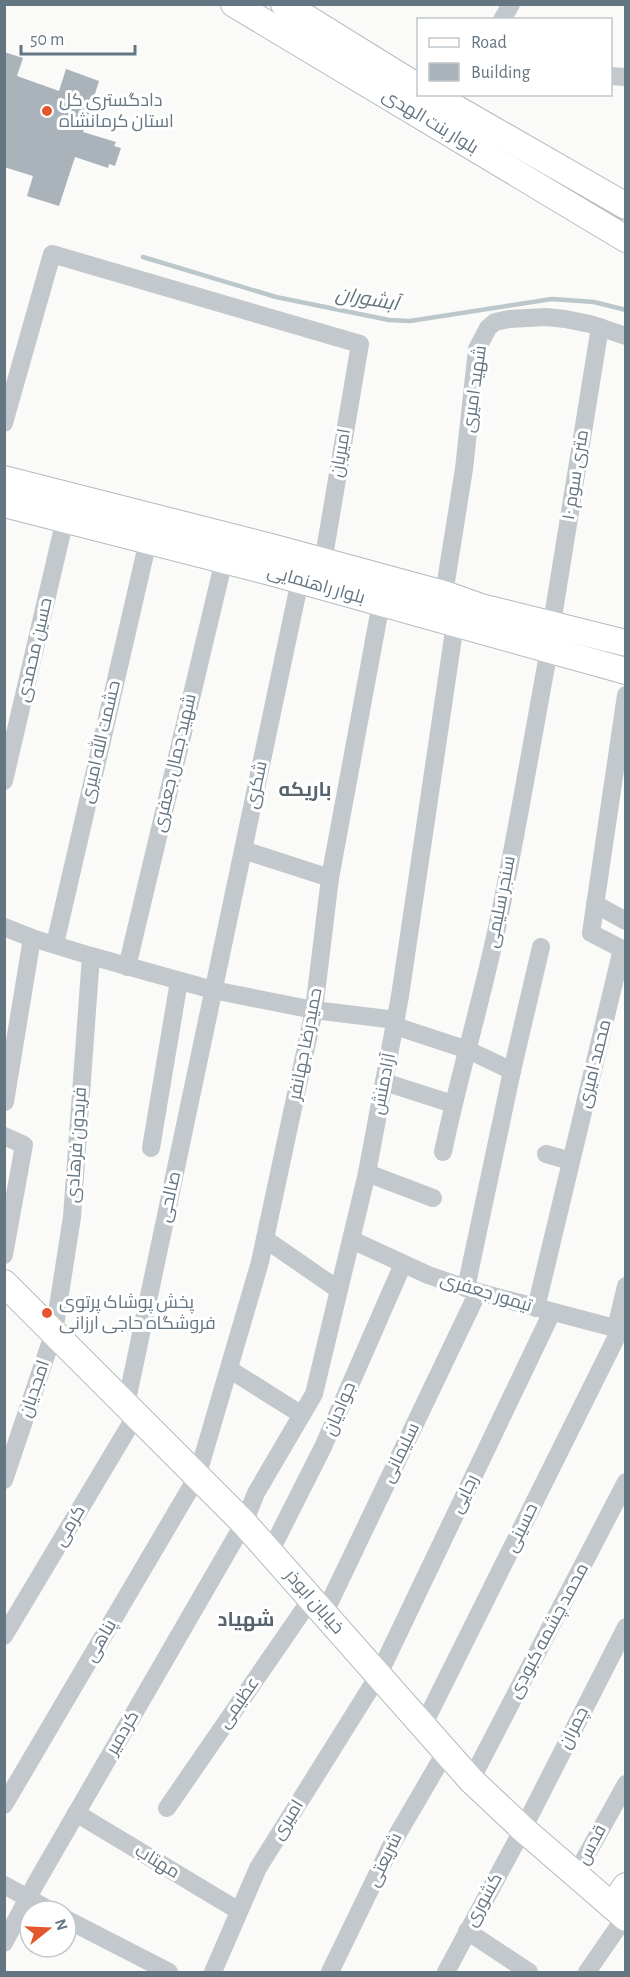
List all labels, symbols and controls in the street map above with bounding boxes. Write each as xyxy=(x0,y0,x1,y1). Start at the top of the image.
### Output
scale bar xyxy=(21,18,135,56)
legend xyxy=(417,18,612,96)
text: 50 m xyxy=(30,31,64,49)
text: Road xyxy=(471,34,507,52)
text: Building xyxy=(471,64,531,82)
street label: بلوار بنت الهدی xyxy=(378,86,481,159)
place label: دادگستری کل استان کرمانشاه xyxy=(59,92,174,132)
marker: دادگستری کل استان کرمانشاه xyxy=(40,104,54,118)
water label: آبشوران xyxy=(334,282,405,316)
street label: شهید امیری xyxy=(459,344,491,434)
street label: امیریان xyxy=(328,427,355,479)
street label: ۱۰ متری سوم xyxy=(560,429,594,522)
street label: بلوار راهنمایی xyxy=(265,562,367,608)
street label: حسین محمدی xyxy=(14,596,57,704)
street label: حشمت الله امیری xyxy=(74,678,125,805)
street label: شهید جمال جعفری xyxy=(149,692,201,834)
street label: شکری xyxy=(242,759,272,811)
district label: باریکه xyxy=(278,780,332,801)
street label: سنجر سلیمی xyxy=(483,855,520,950)
street label: حمیدرضا جهانفر xyxy=(286,986,327,1103)
street label: محمد امیری xyxy=(575,1018,616,1110)
street label: آزادمنش xyxy=(367,1051,400,1117)
street label: فریدون فرهادی xyxy=(64,1086,91,1204)
street label: صالحی xyxy=(156,1170,185,1224)
street label: تیمور جعفری xyxy=(438,1271,534,1316)
place label: پخش پوشاک پرتوی فروشگاه حاجی ارزانی xyxy=(59,1293,216,1334)
marker: پخش پوشاک پرتوی فروشگاه حاجی ارزانی xyxy=(40,1306,54,1320)
street label: امجدیان xyxy=(17,1358,54,1420)
street label: جوادیان xyxy=(321,1380,360,1439)
street label: سلیمانی xyxy=(379,1420,424,1486)
street label: رجایی xyxy=(448,1472,483,1517)
street label: حسینی xyxy=(503,1501,542,1556)
street label: کرمی xyxy=(51,1502,90,1550)
street label: محمد چشمه کبودی xyxy=(505,1560,594,1702)
street label: خیابان ابوذر xyxy=(280,1565,347,1638)
district label: شهیاد xyxy=(218,1609,274,1632)
street label: پناهی xyxy=(82,1617,122,1666)
street label: عظیمی xyxy=(215,1674,264,1732)
street label: چمران xyxy=(556,1704,594,1753)
street label: کردمیر xyxy=(103,1708,144,1759)
street label: امیری xyxy=(269,1797,308,1844)
street label: قدس xyxy=(574,1822,611,1868)
street label: شریعتی xyxy=(363,1830,407,1890)
street label: مهتاب xyxy=(131,1842,182,1883)
street label: کشوری xyxy=(461,1870,507,1930)
north arrow xyxy=(18,1899,78,1959)
text: N xyxy=(52,1917,71,1932)

